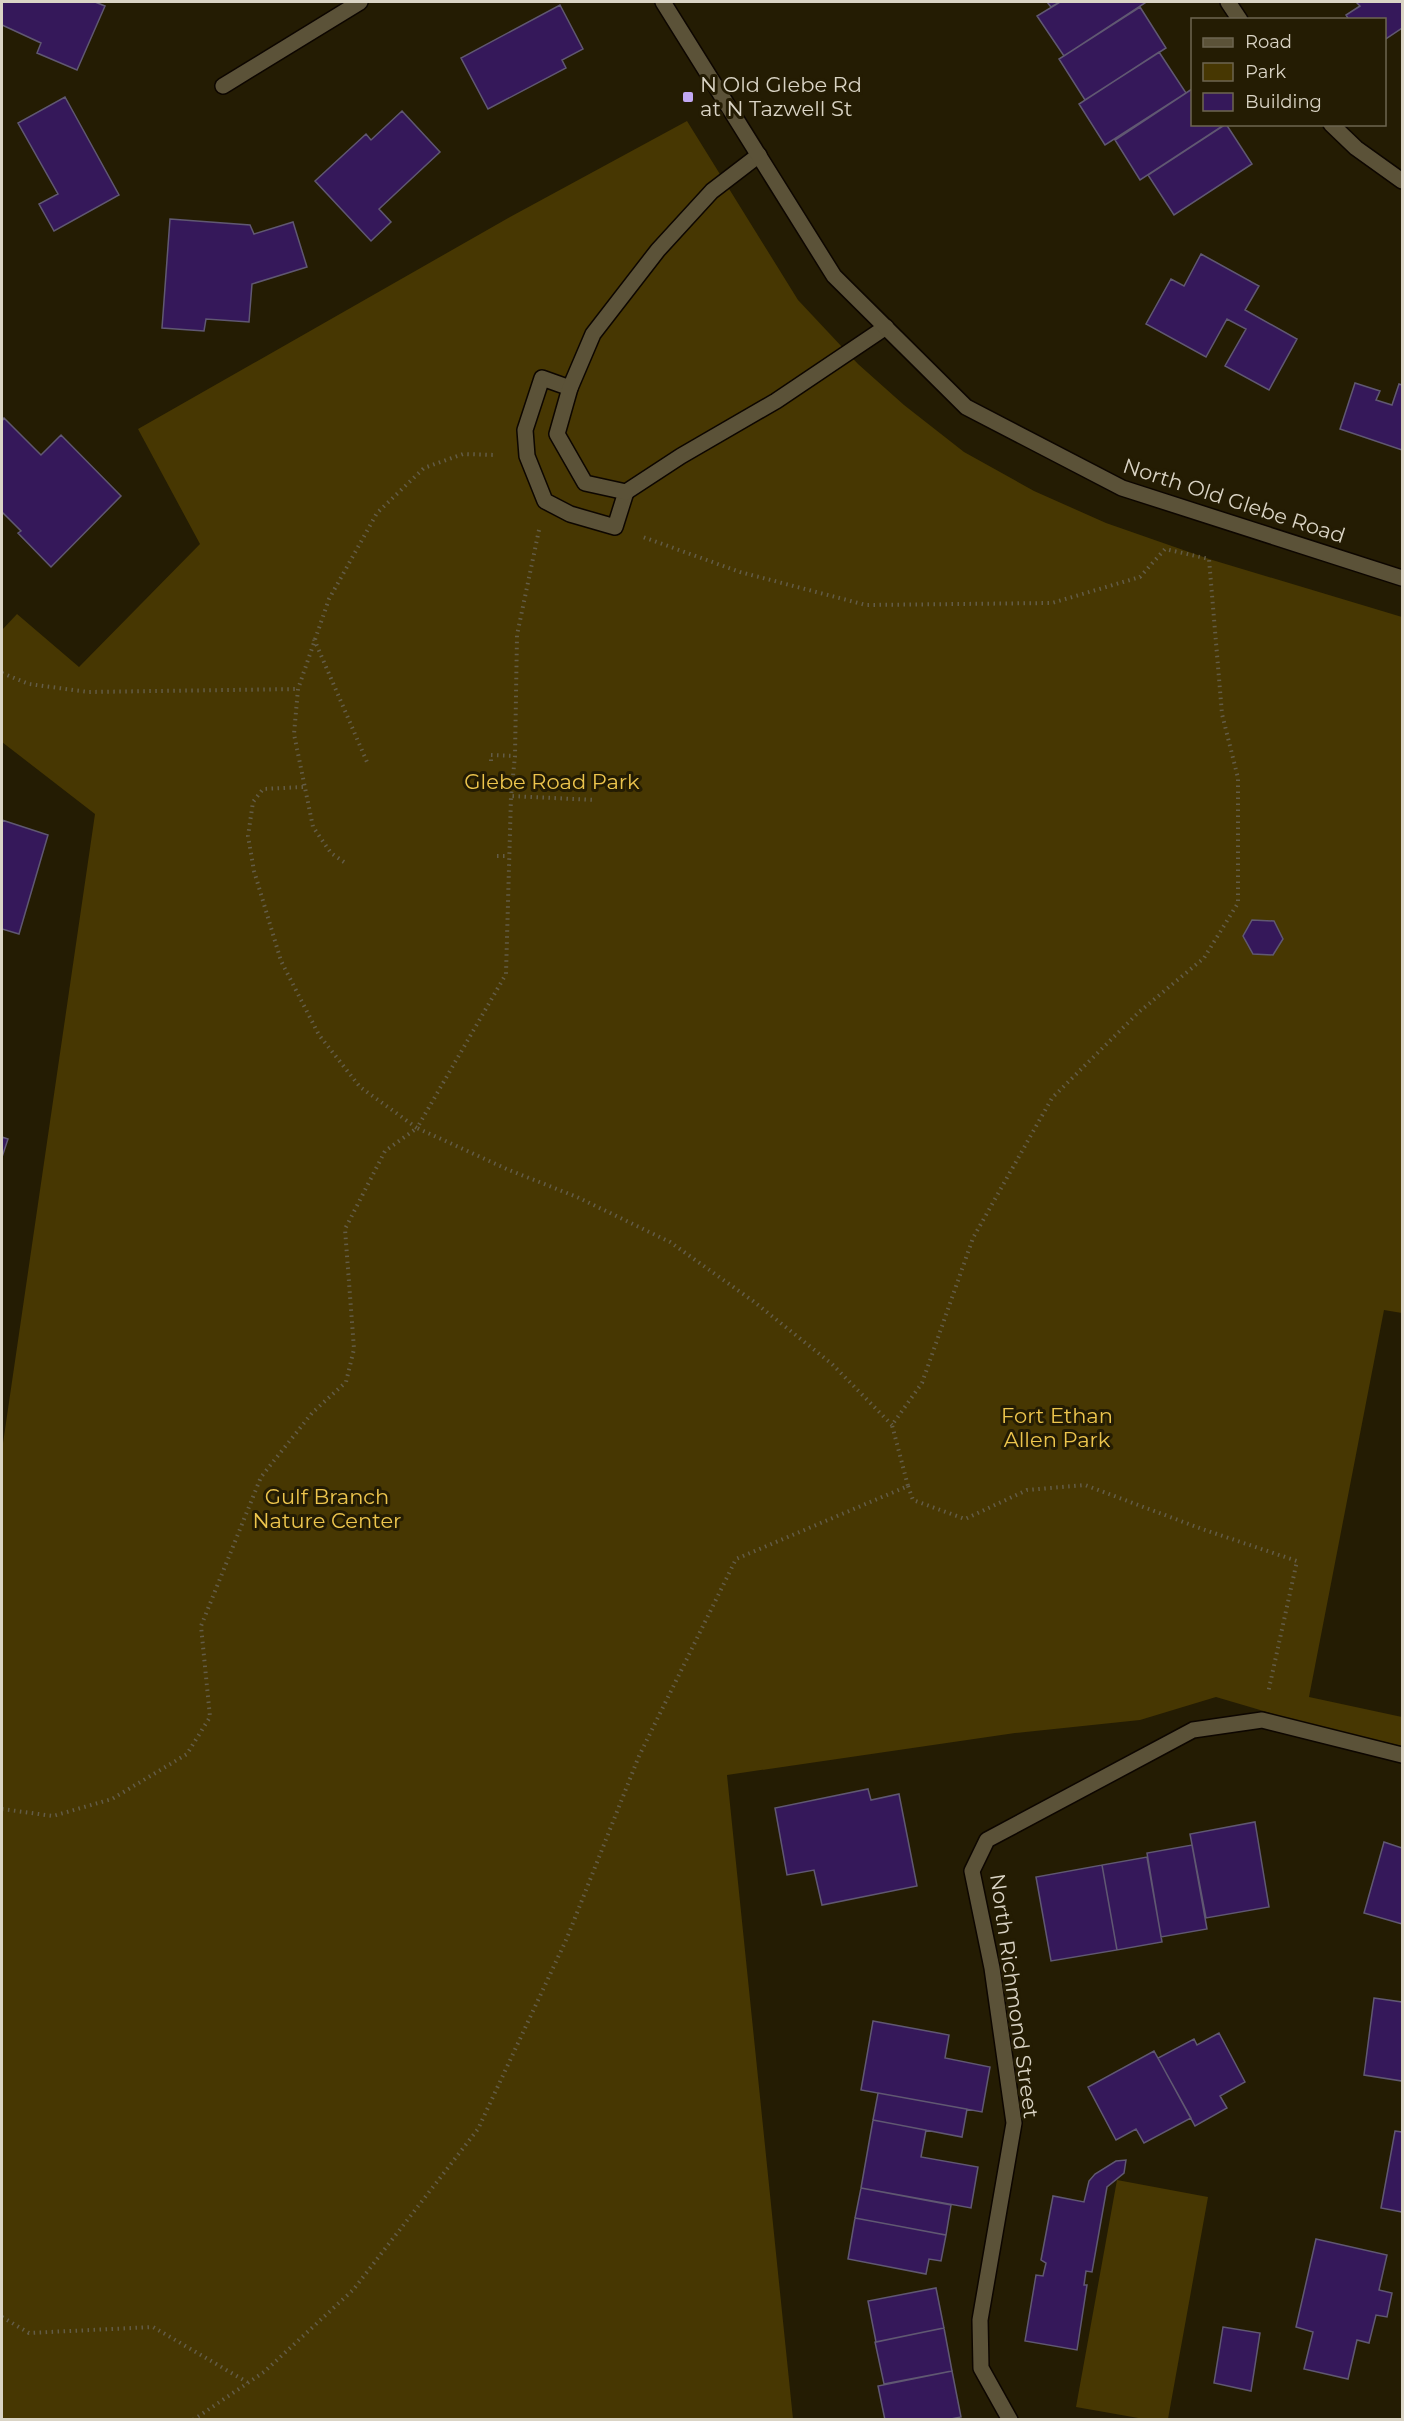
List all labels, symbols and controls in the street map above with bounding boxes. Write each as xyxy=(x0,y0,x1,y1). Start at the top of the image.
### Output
legend xyxy=(1191,18,1386,126)
text: Road xyxy=(1245,31,1292,53)
text: Park xyxy=(1245,61,1286,83)
place label: N Old Glebe Rd at N Tazwell St xyxy=(700,72,862,121)
marker: N Old Glebe Rd at N Tazwell St xyxy=(681,90,695,104)
text: Building xyxy=(1245,91,1322,113)
street label: North Old Glebe Road xyxy=(1120,453,1348,548)
park label: Glebe Road Park xyxy=(464,769,640,794)
park label: Fort Ethan Allen Park xyxy=(1001,1403,1113,1452)
park label: Gulf Branch Nature Center xyxy=(253,1484,401,1533)
street label: North Richmond Street xyxy=(985,1872,1044,2120)

